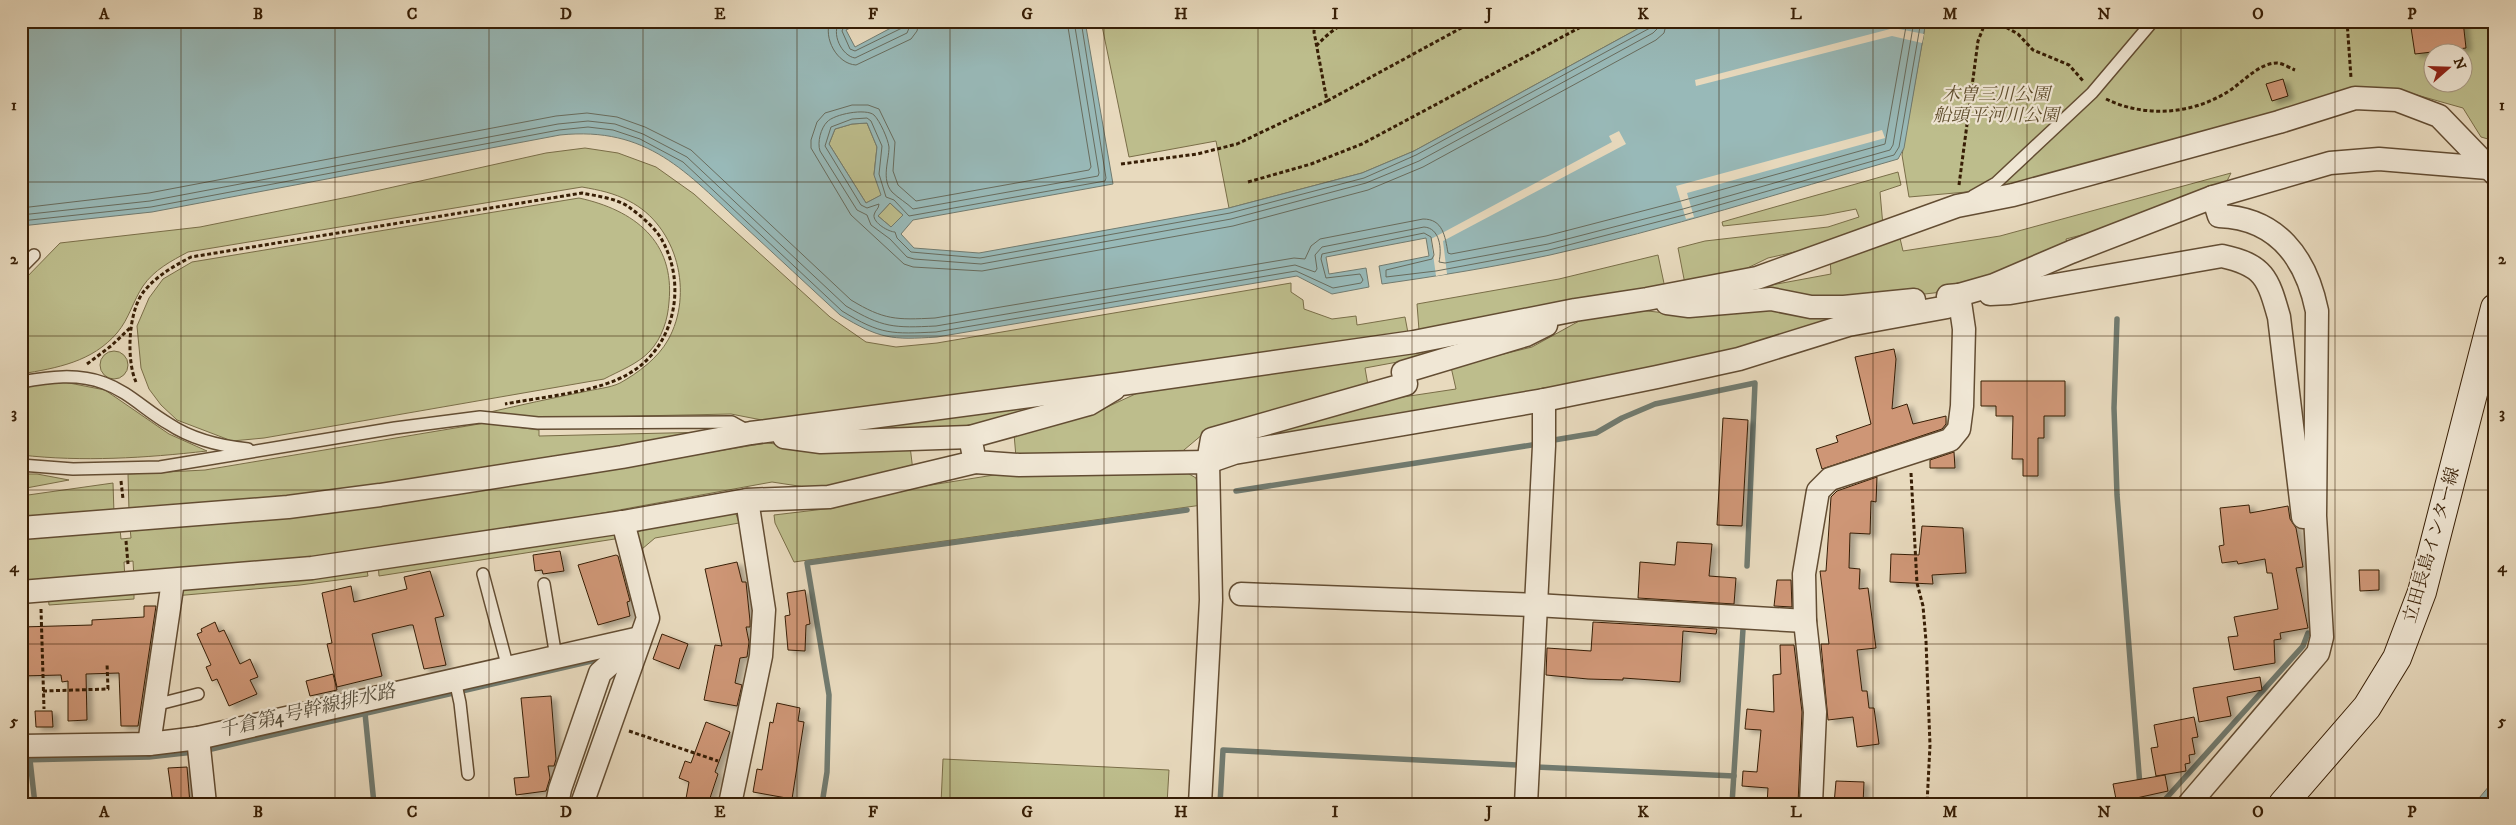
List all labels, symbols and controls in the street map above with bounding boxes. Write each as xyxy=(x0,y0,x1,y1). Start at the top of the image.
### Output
text: A xyxy=(98,4,110,24)
text: B xyxy=(253,4,263,24)
text: C xyxy=(407,4,417,24)
text: D xyxy=(560,4,572,24)
text: E xyxy=(714,4,726,24)
text: F xyxy=(868,4,878,24)
text: G xyxy=(1021,4,1033,24)
text: H xyxy=(1174,4,1188,24)
text: I xyxy=(1332,4,1339,24)
text: J xyxy=(1484,4,1493,24)
text: K xyxy=(1637,4,1649,24)
text: L xyxy=(1790,4,1802,24)
text: M xyxy=(1943,4,1958,24)
text: N xyxy=(2097,4,2111,24)
text: O xyxy=(2252,4,2264,24)
text: P xyxy=(2407,4,2417,24)
north arrow xyxy=(2424,42,2474,92)
text: N xyxy=(2449,55,2470,73)
park label: 木曽三川公園 船頭平河川公園 xyxy=(1933,84,2062,127)
text: 1 xyxy=(11,95,17,115)
text: 1 xyxy=(2499,95,2505,115)
text: 2 xyxy=(10,249,19,269)
text: 2 xyxy=(2498,249,2507,269)
text: 3 xyxy=(11,403,17,423)
text: 3 xyxy=(2499,403,2505,423)
street label: 立田長島インター線 xyxy=(2399,464,2465,626)
text: 4 xyxy=(8,557,19,577)
text: 4 xyxy=(2496,557,2507,577)
water label: 千倉第4号幹線排水路 xyxy=(217,679,399,742)
text: 5 xyxy=(9,711,18,731)
text: 5 xyxy=(2497,711,2506,731)
text: A xyxy=(98,802,110,822)
text: B xyxy=(253,802,263,822)
text: C xyxy=(407,802,417,822)
text: D xyxy=(560,802,572,822)
text: E xyxy=(714,802,726,822)
text: F xyxy=(868,802,878,822)
text: G xyxy=(1021,802,1033,822)
text: H xyxy=(1174,802,1188,822)
text: I xyxy=(1332,802,1339,822)
text: J xyxy=(1484,802,1493,822)
text: K xyxy=(1637,802,1649,822)
text: L xyxy=(1790,802,1802,822)
text: M xyxy=(1943,802,1958,822)
text: N xyxy=(2097,802,2111,822)
text: O xyxy=(2252,802,2264,822)
text: P xyxy=(2407,802,2417,822)

